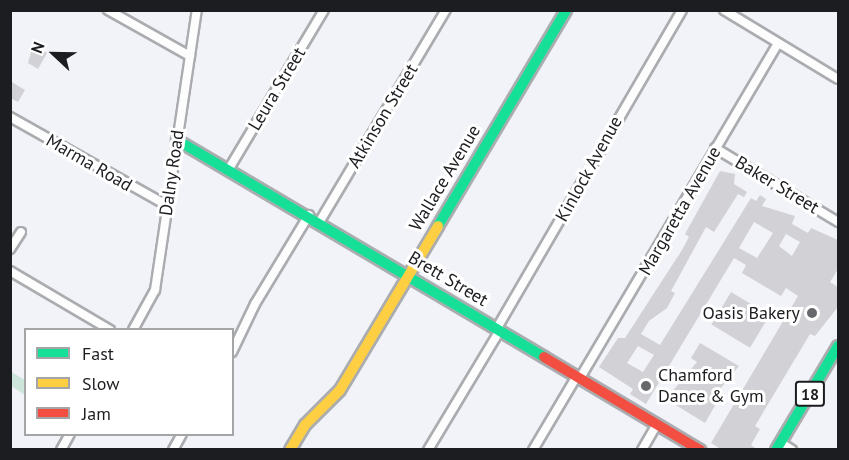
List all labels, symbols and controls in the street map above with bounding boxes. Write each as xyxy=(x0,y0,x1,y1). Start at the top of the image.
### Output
north arrow xyxy=(24,24,84,84)
text: N xyxy=(26,39,49,56)
street label: Leura Street xyxy=(244,44,310,134)
street label: Atkinson Street xyxy=(343,60,423,172)
street label: Kinlock Avenue xyxy=(551,112,627,226)
street label: Wallace Avenue xyxy=(405,121,485,235)
street label: Dalny Road xyxy=(155,128,189,218)
street label: Marma Road xyxy=(42,130,136,196)
street label: Margaretta Avenue xyxy=(634,143,726,279)
street label: Baker Street xyxy=(731,152,823,218)
street label: Brett Street xyxy=(404,247,492,311)
place label: Oasis Bakery xyxy=(702,302,800,324)
marker: Oasis Bakery xyxy=(805,306,819,320)
legend xyxy=(24,328,234,436)
text: Fast xyxy=(82,342,114,365)
place label: Chamford Dance & Gym xyxy=(658,365,764,407)
text: Slow xyxy=(82,372,120,395)
marker: Chamford Dance & Gym xyxy=(639,379,653,393)
road number: 18 xyxy=(794,381,826,407)
text: Jam xyxy=(82,402,111,425)

